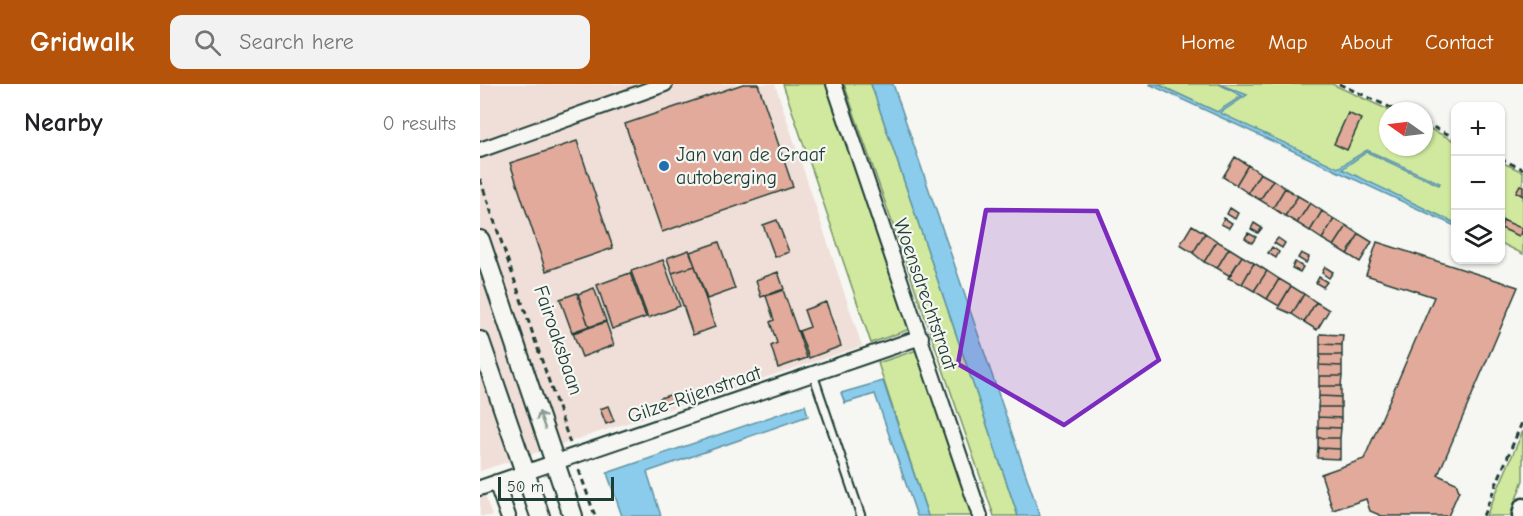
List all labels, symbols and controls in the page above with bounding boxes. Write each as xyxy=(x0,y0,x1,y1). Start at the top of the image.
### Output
search box xyxy=(170,15,590,69)
text: Gridwalk xyxy=(30,26,134,58)
icon: search xyxy=(191,26,224,59)
text: Search here xyxy=(239,29,354,55)
text: Home xyxy=(1181,30,1235,54)
text: Map xyxy=(1268,30,1308,54)
text: About xyxy=(1341,30,1392,54)
text: Contact xyxy=(1425,30,1493,54)
north arrow xyxy=(1379,102,1433,156)
map controls xyxy=(1451,102,1505,264)
button: + xyxy=(1451,102,1505,156)
text: Nearby xyxy=(24,108,103,138)
text: 0 results xyxy=(383,112,456,135)
place label: Jan van de Graaf autoberging xyxy=(676,143,826,189)
button: − xyxy=(1451,156,1505,210)
marker: Jan van de Graaf autoberging xyxy=(657,159,671,173)
button: layers xyxy=(1451,210,1505,264)
street label: Woensdrechtstraat xyxy=(889,215,963,374)
street label: Fairoaksbaan xyxy=(529,282,588,398)
street label: Gilze-Rijenstraat xyxy=(624,360,765,428)
one-way arrow xyxy=(535,412,546,430)
scale bar xyxy=(498,474,614,502)
text: 50 m xyxy=(507,478,544,496)

